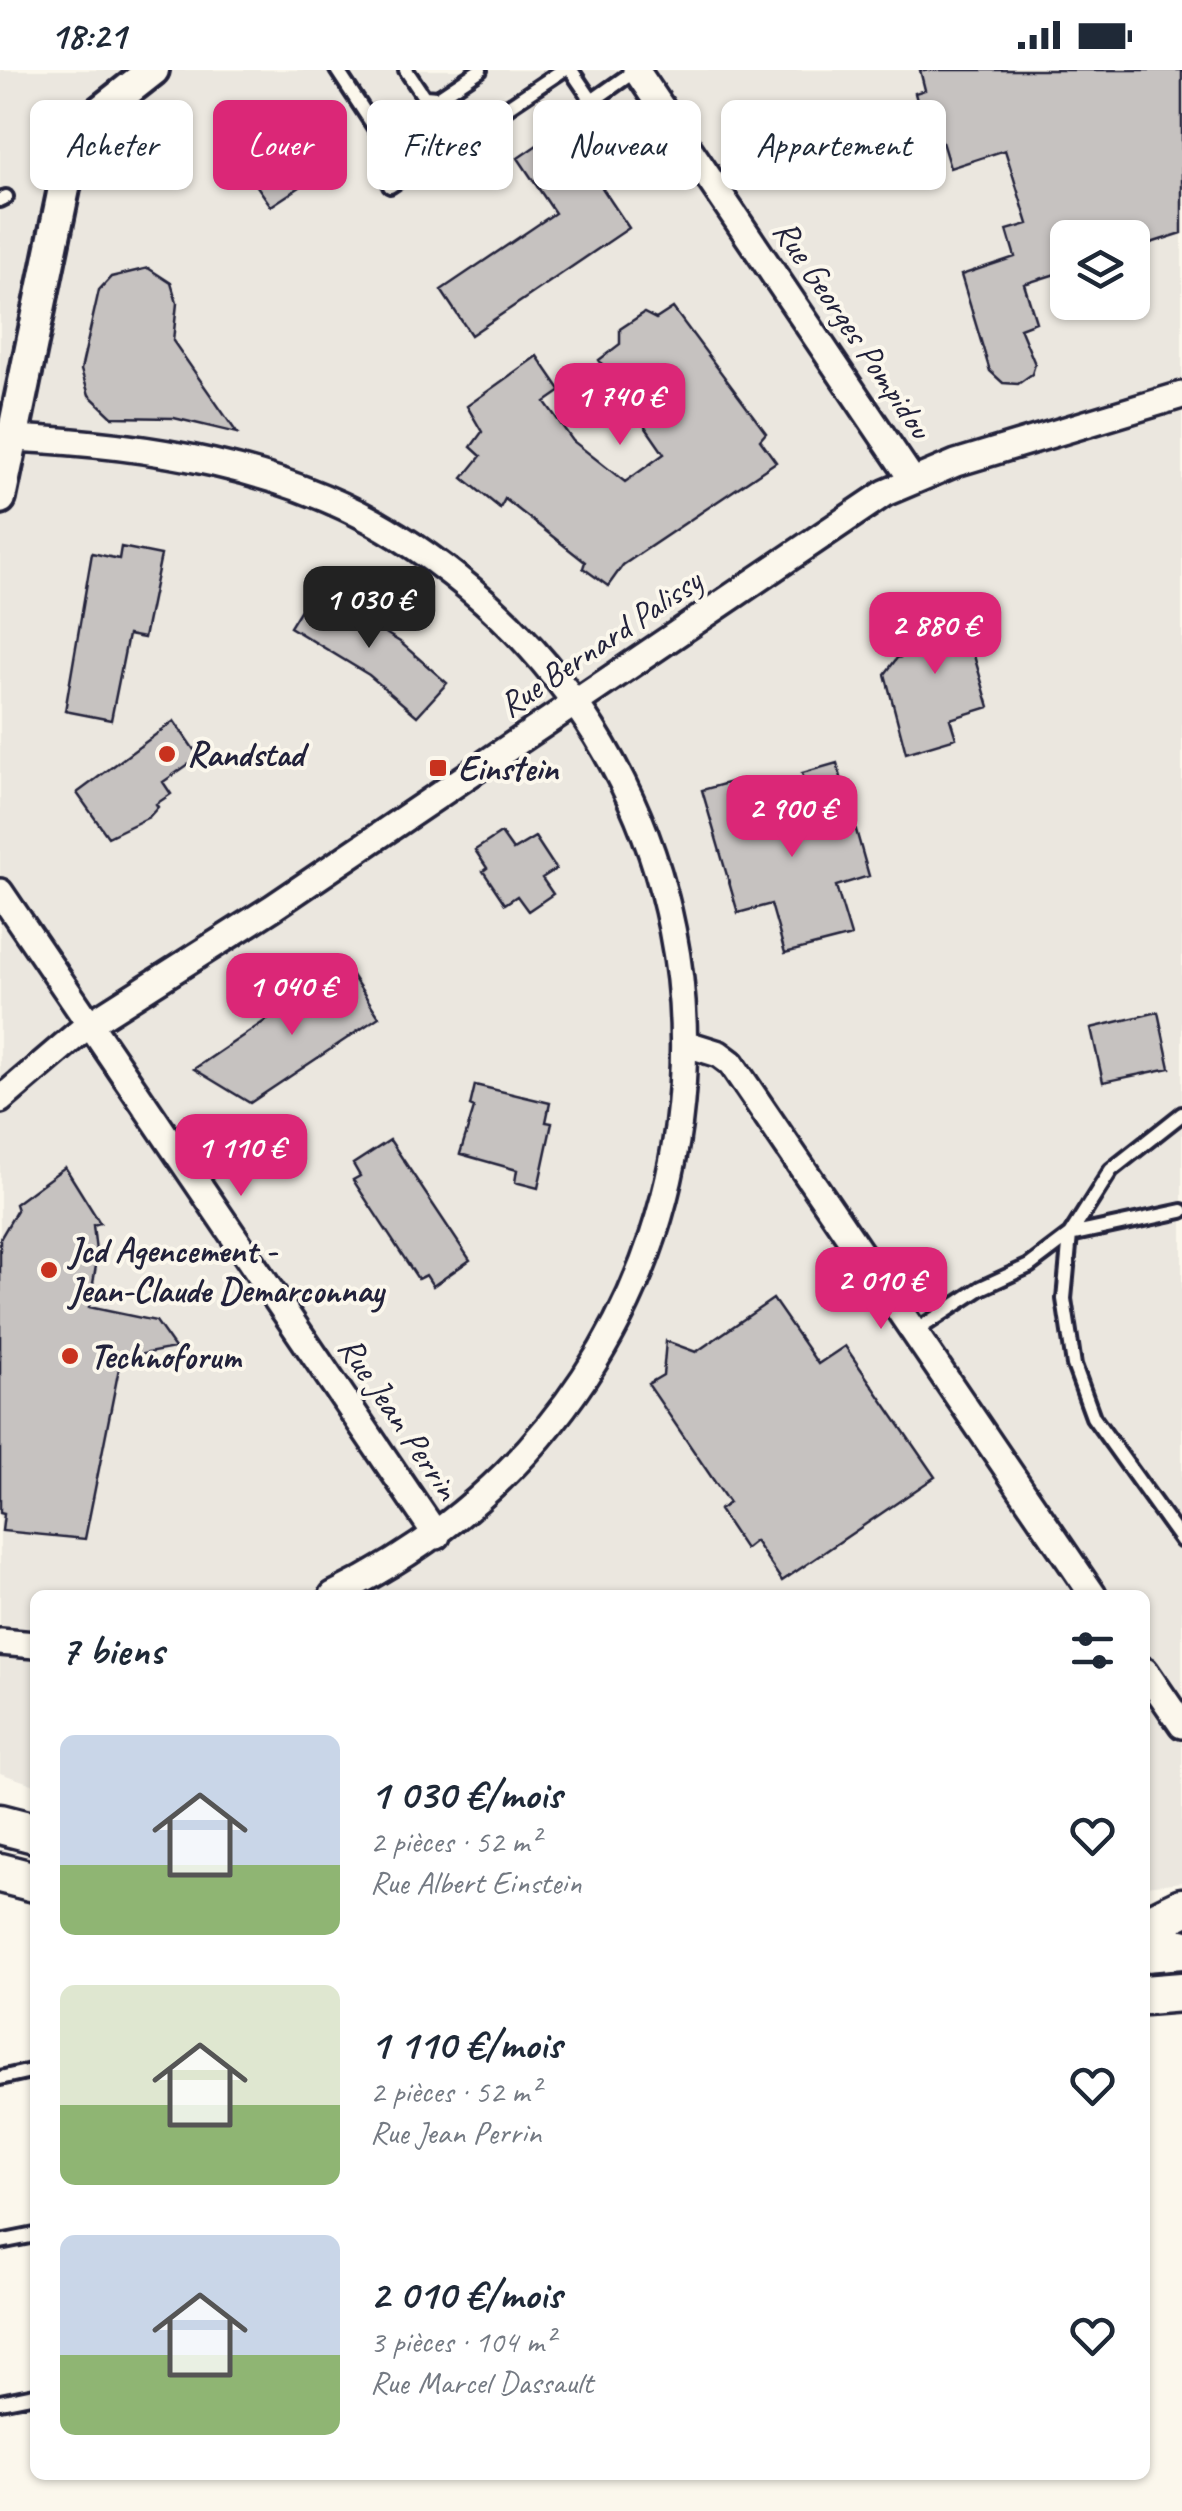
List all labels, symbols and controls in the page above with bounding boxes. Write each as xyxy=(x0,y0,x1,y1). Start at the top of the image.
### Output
text: 18:21 xyxy=(50,12,126,59)
chip: Acheter xyxy=(30,100,193,190)
chip: Louer xyxy=(213,100,347,190)
chip: Filtres xyxy=(367,100,513,190)
chip: Nouveau xyxy=(533,100,701,190)
chip: Appartement xyxy=(721,100,946,190)
street label: Rue Georges Pompidou xyxy=(763,211,944,449)
map controls xyxy=(1050,220,1150,320)
button: layers xyxy=(1050,220,1150,320)
pin: 1 740 € xyxy=(528,363,712,448)
text: 1 740 € xyxy=(576,375,664,416)
street label: Rue Bernard Palissy xyxy=(490,557,712,727)
pin: 1 030 € xyxy=(277,566,461,651)
text: 1 030 € xyxy=(325,578,413,619)
pin: 2 880 € xyxy=(843,592,1027,677)
text: 2 880 € xyxy=(891,604,979,645)
place label: Randstad xyxy=(187,732,310,777)
marker: Randstad xyxy=(156,743,178,765)
place label: Einstein xyxy=(458,746,559,791)
marker: Einstein xyxy=(427,757,449,779)
pin: 2 900 € xyxy=(700,775,884,860)
text: 2 900 € xyxy=(748,787,836,828)
pin: 1 040 € xyxy=(200,953,384,1038)
text: 1 040 € xyxy=(248,965,336,1006)
pin: 1 110 € xyxy=(149,1114,333,1199)
text: 1 110 € xyxy=(197,1126,285,1167)
place label: Jcd Agencement - Jean-Claude Demarconnay xyxy=(67,1228,387,1313)
pin: 2 010 € xyxy=(789,1247,973,1332)
marker: Jcd Agencement - Jean-Claude Demarconnay xyxy=(38,1259,60,1281)
text: 2 010 € xyxy=(837,1259,925,1300)
street label: Rue Jean Perrin xyxy=(328,1328,471,1509)
place label: Technoforum xyxy=(90,1334,243,1379)
marker: Technoforum xyxy=(59,1345,81,1367)
icon: filters xyxy=(1065,1623,1120,1678)
text: 7 biens xyxy=(60,1624,164,1677)
text: 1 030 €/mois xyxy=(370,1768,562,1821)
icon: home xyxy=(140,1775,260,1895)
icon: heart xyxy=(1065,1808,1120,1863)
text: 2 pièces · 52 m² xyxy=(370,1821,539,1862)
text: Rue Albert Einstein xyxy=(370,1862,581,1903)
text: 1 110 €/mois xyxy=(370,2018,562,2071)
icon: home xyxy=(140,2025,260,2145)
icon: heart xyxy=(1065,2058,1120,2113)
text: 2 pièces · 52 m² xyxy=(370,2071,539,2112)
text: Rue Jean Perrin xyxy=(370,2112,541,2153)
text: 2 010 €/mois xyxy=(370,2268,562,2321)
icon: home xyxy=(140,2275,260,2395)
icon: heart xyxy=(1065,2308,1120,2363)
text: 3 pièces · 104 m² xyxy=(370,2321,554,2362)
text: Rue Marcel Dassault xyxy=(370,2362,593,2403)

